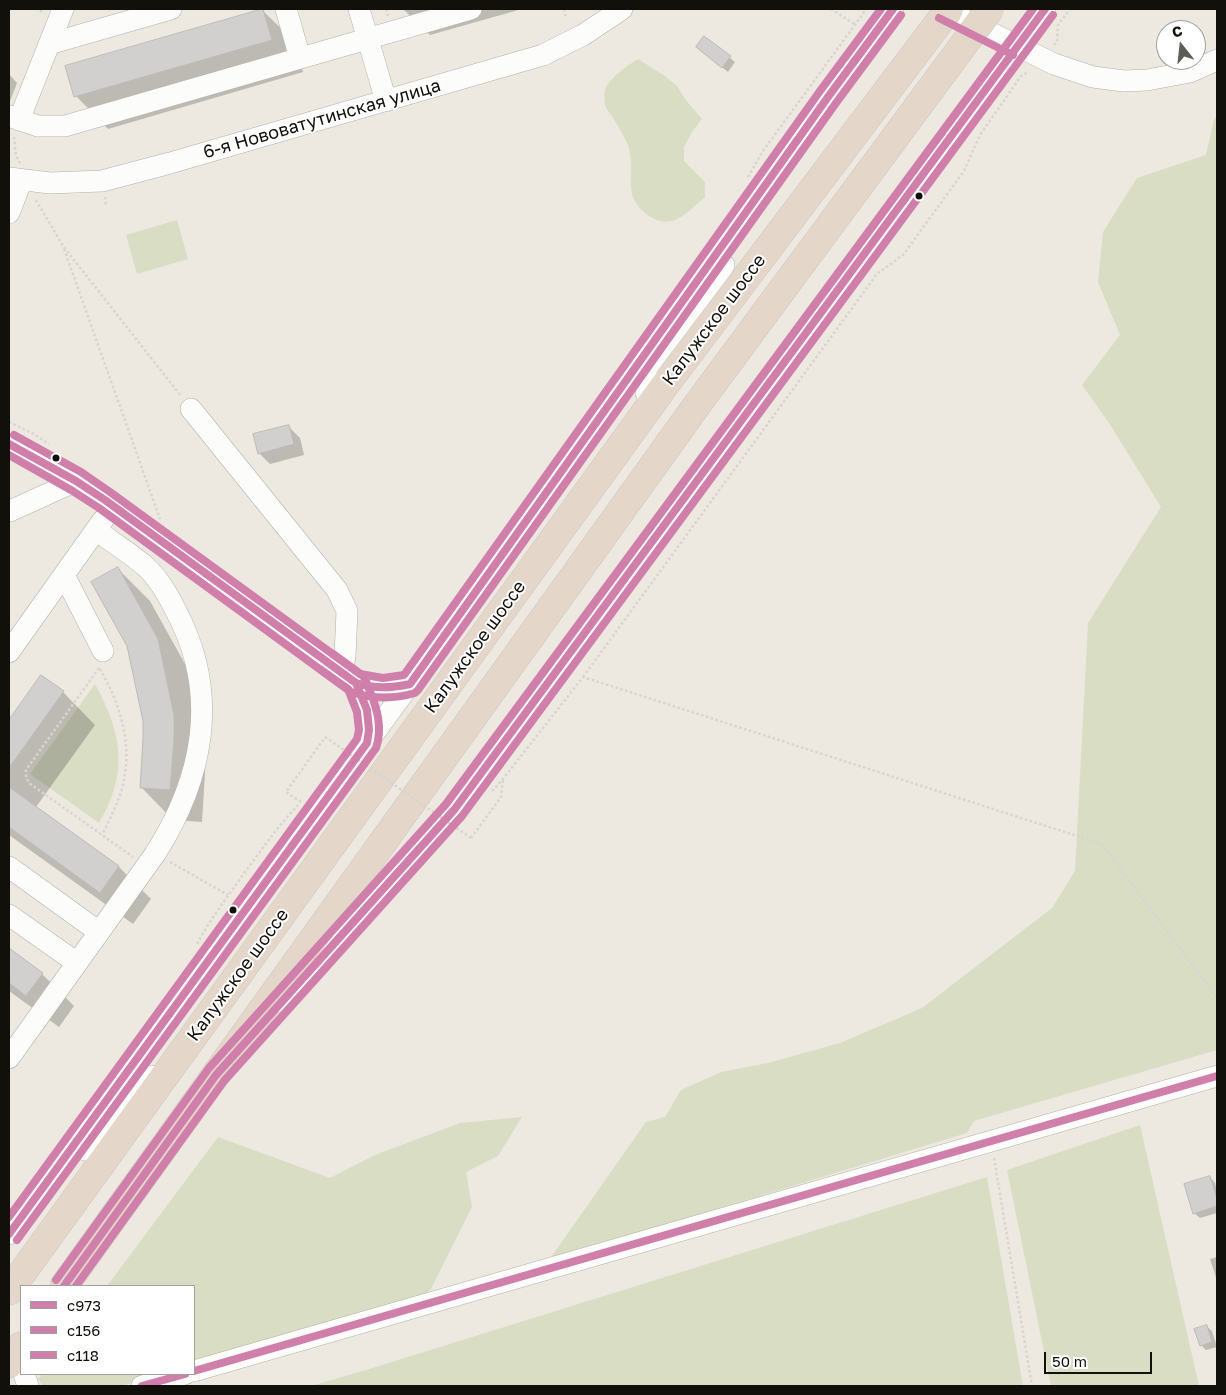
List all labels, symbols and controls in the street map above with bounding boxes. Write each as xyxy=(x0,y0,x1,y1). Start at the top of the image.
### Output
north arrow xyxy=(1156,20,1206,70)
text: С xyxy=(1170,22,1184,41)
street label: 6-я Нововатутинская улица xyxy=(201,75,443,163)
unlabelled marker xyxy=(914,191,924,201)
street label: Калужское шоссе xyxy=(658,250,770,390)
unlabelled marker xyxy=(51,453,61,463)
street label: Калужское шоссе xyxy=(420,577,530,717)
street label: Калужское шоссе xyxy=(183,905,293,1045)
unlabelled marker xyxy=(228,905,238,915)
legend xyxy=(20,1285,195,1375)
text: с973 xyxy=(67,1296,101,1314)
text: с156 xyxy=(67,1321,100,1339)
scale bar xyxy=(1046,1342,1154,1374)
text: с118 xyxy=(67,1346,99,1364)
text: 50 m xyxy=(1052,1352,1087,1370)

